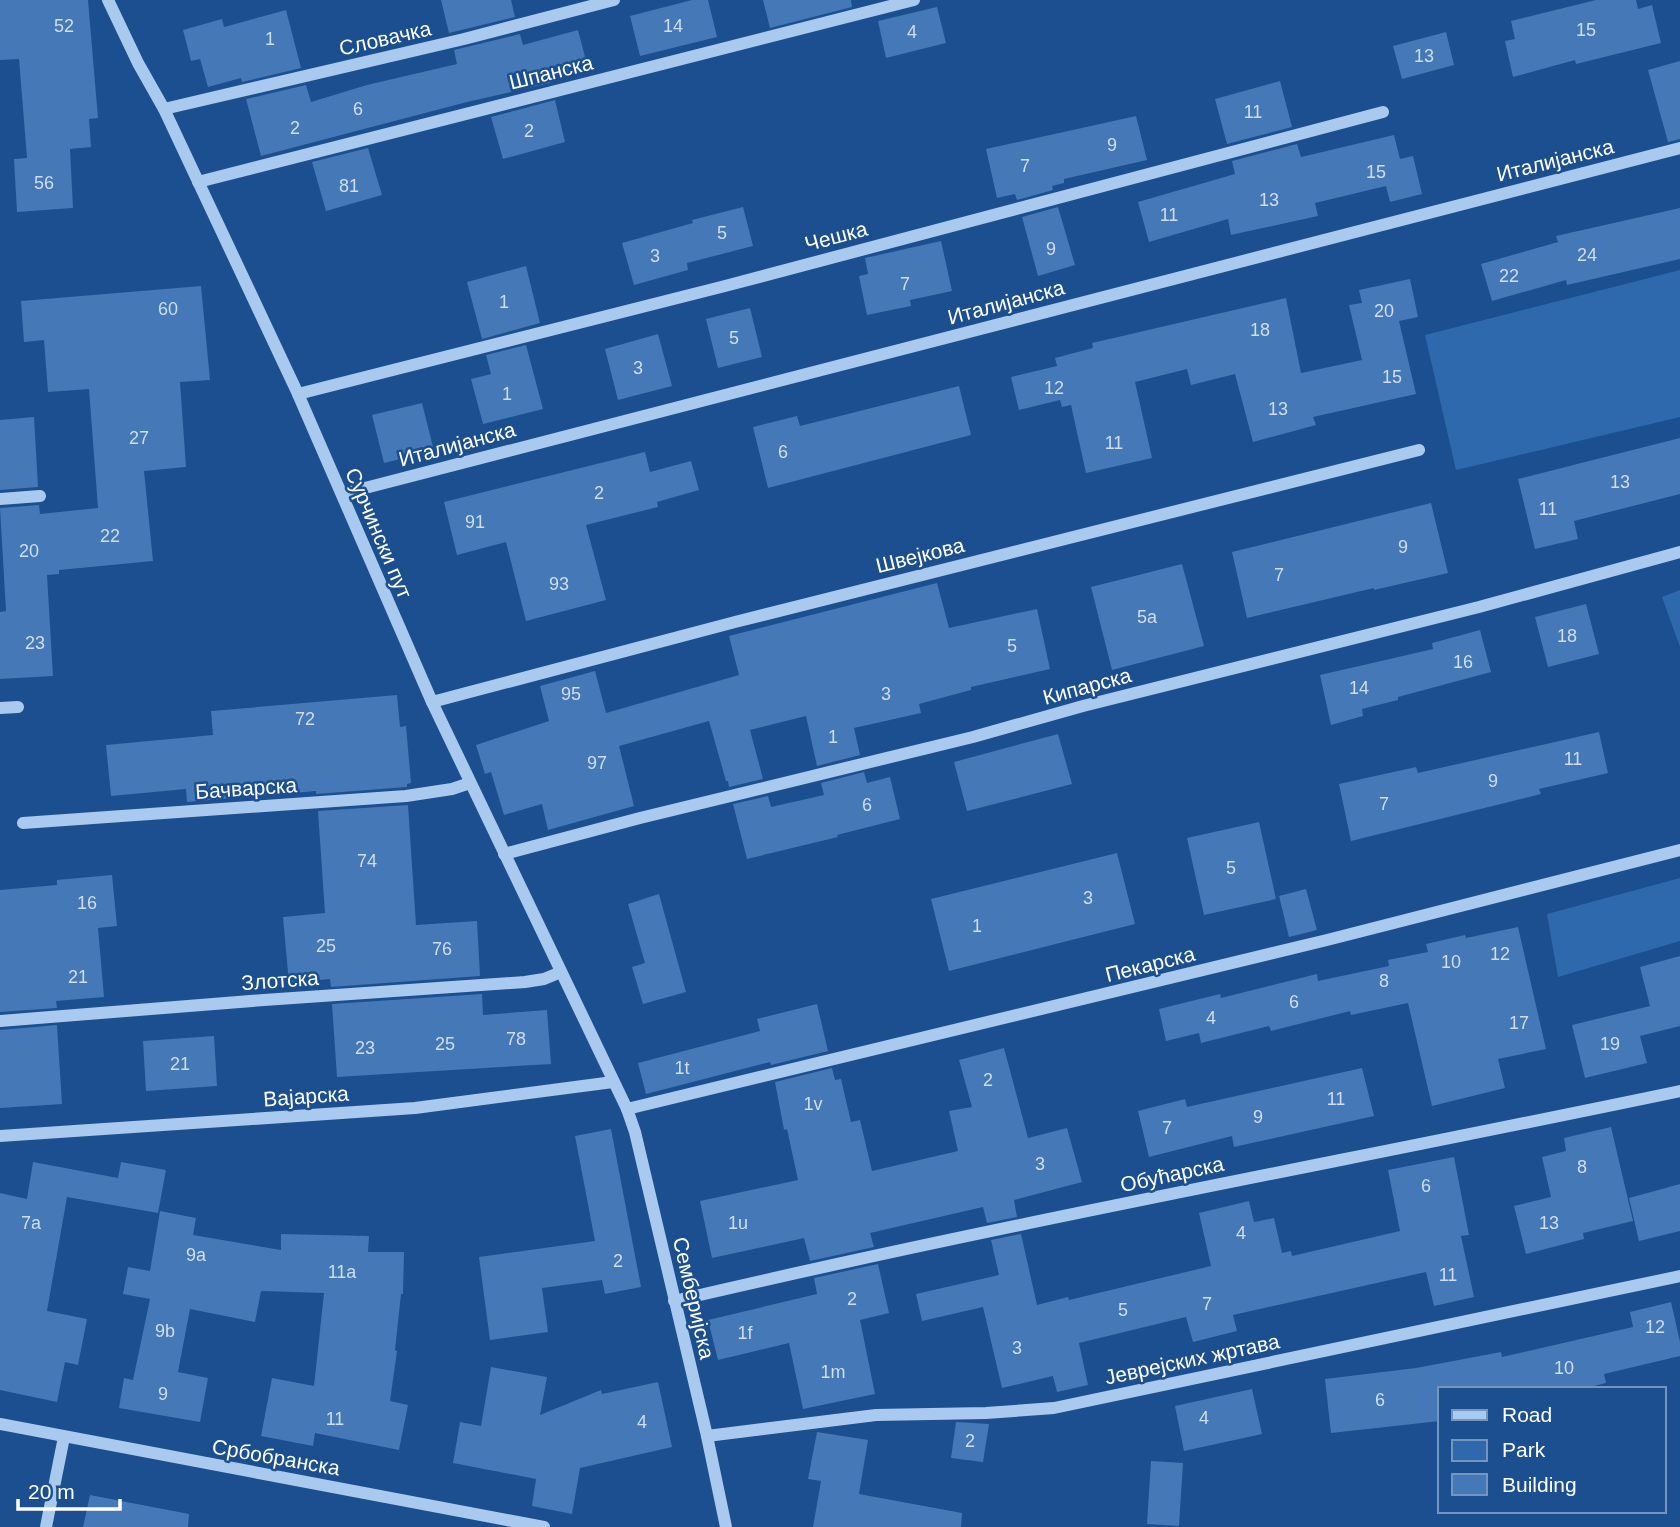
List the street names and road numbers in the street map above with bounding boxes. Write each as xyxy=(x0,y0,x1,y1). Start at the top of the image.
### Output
street label: Словачка xyxy=(337,16,434,60)
street label: Шпанска xyxy=(507,50,596,94)
street label: Италијанска xyxy=(1494,134,1616,186)
street label: Чешка xyxy=(802,217,870,255)
street label: Италијанска xyxy=(945,275,1067,329)
street label: Италијанска xyxy=(396,417,518,471)
street label: Сурчински пут xyxy=(341,464,417,602)
street label: Швејкова xyxy=(873,533,967,577)
street label: Кипарска xyxy=(1040,663,1134,709)
street label: Бачварска xyxy=(194,773,298,803)
street label: Пекарска xyxy=(1103,942,1198,986)
street label: Злотска xyxy=(240,966,320,994)
street label: Вајарска xyxy=(263,1082,350,1110)
street label: Обућарска xyxy=(1118,1152,1226,1196)
street label: Семберијска xyxy=(669,1235,719,1362)
street label: Јеврејских жртава xyxy=(1103,1329,1282,1389)
street label: Србобранска xyxy=(210,1434,342,1480)

